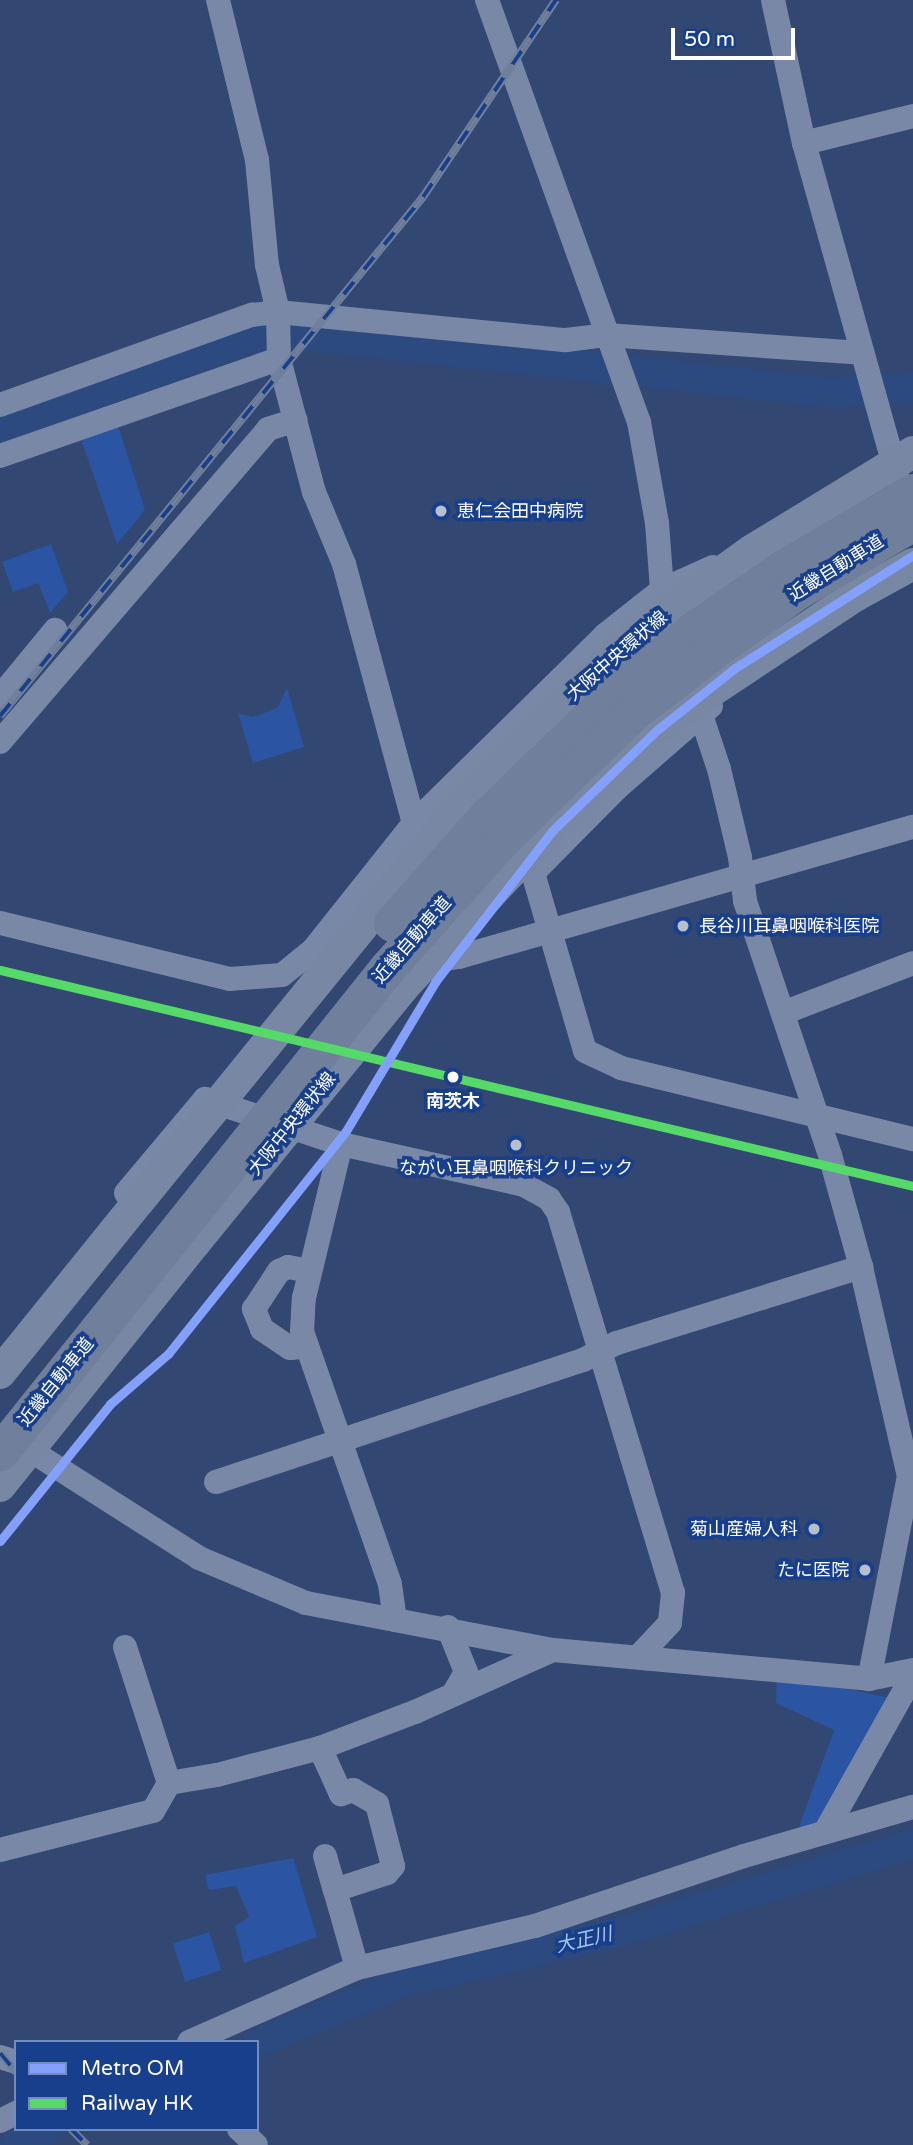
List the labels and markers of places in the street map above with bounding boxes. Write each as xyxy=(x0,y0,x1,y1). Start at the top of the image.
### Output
place label: 恵仁会田中病院 xyxy=(457,500,583,522)
marker: 恵仁会田中病院 xyxy=(431,501,451,521)
place label: 長谷川耳鼻咽喉科医院 xyxy=(699,915,879,937)
marker: 長谷川耳鼻咽喉科医院 xyxy=(673,916,693,936)
marker: 南茨木 xyxy=(442,1066,464,1088)
place label: 南茨木 xyxy=(426,1090,480,1112)
marker: ながい耳鼻咽喉科クリニック xyxy=(506,1135,526,1155)
place label: ながい耳鼻咽喉科クリニック xyxy=(399,1157,633,1179)
place label: 菊山産婦人科 xyxy=(690,1518,798,1540)
marker: 菊山産婦人科 xyxy=(804,1519,824,1539)
place label: たに医院 xyxy=(777,1559,849,1581)
marker: たに医院 xyxy=(855,1560,875,1580)

